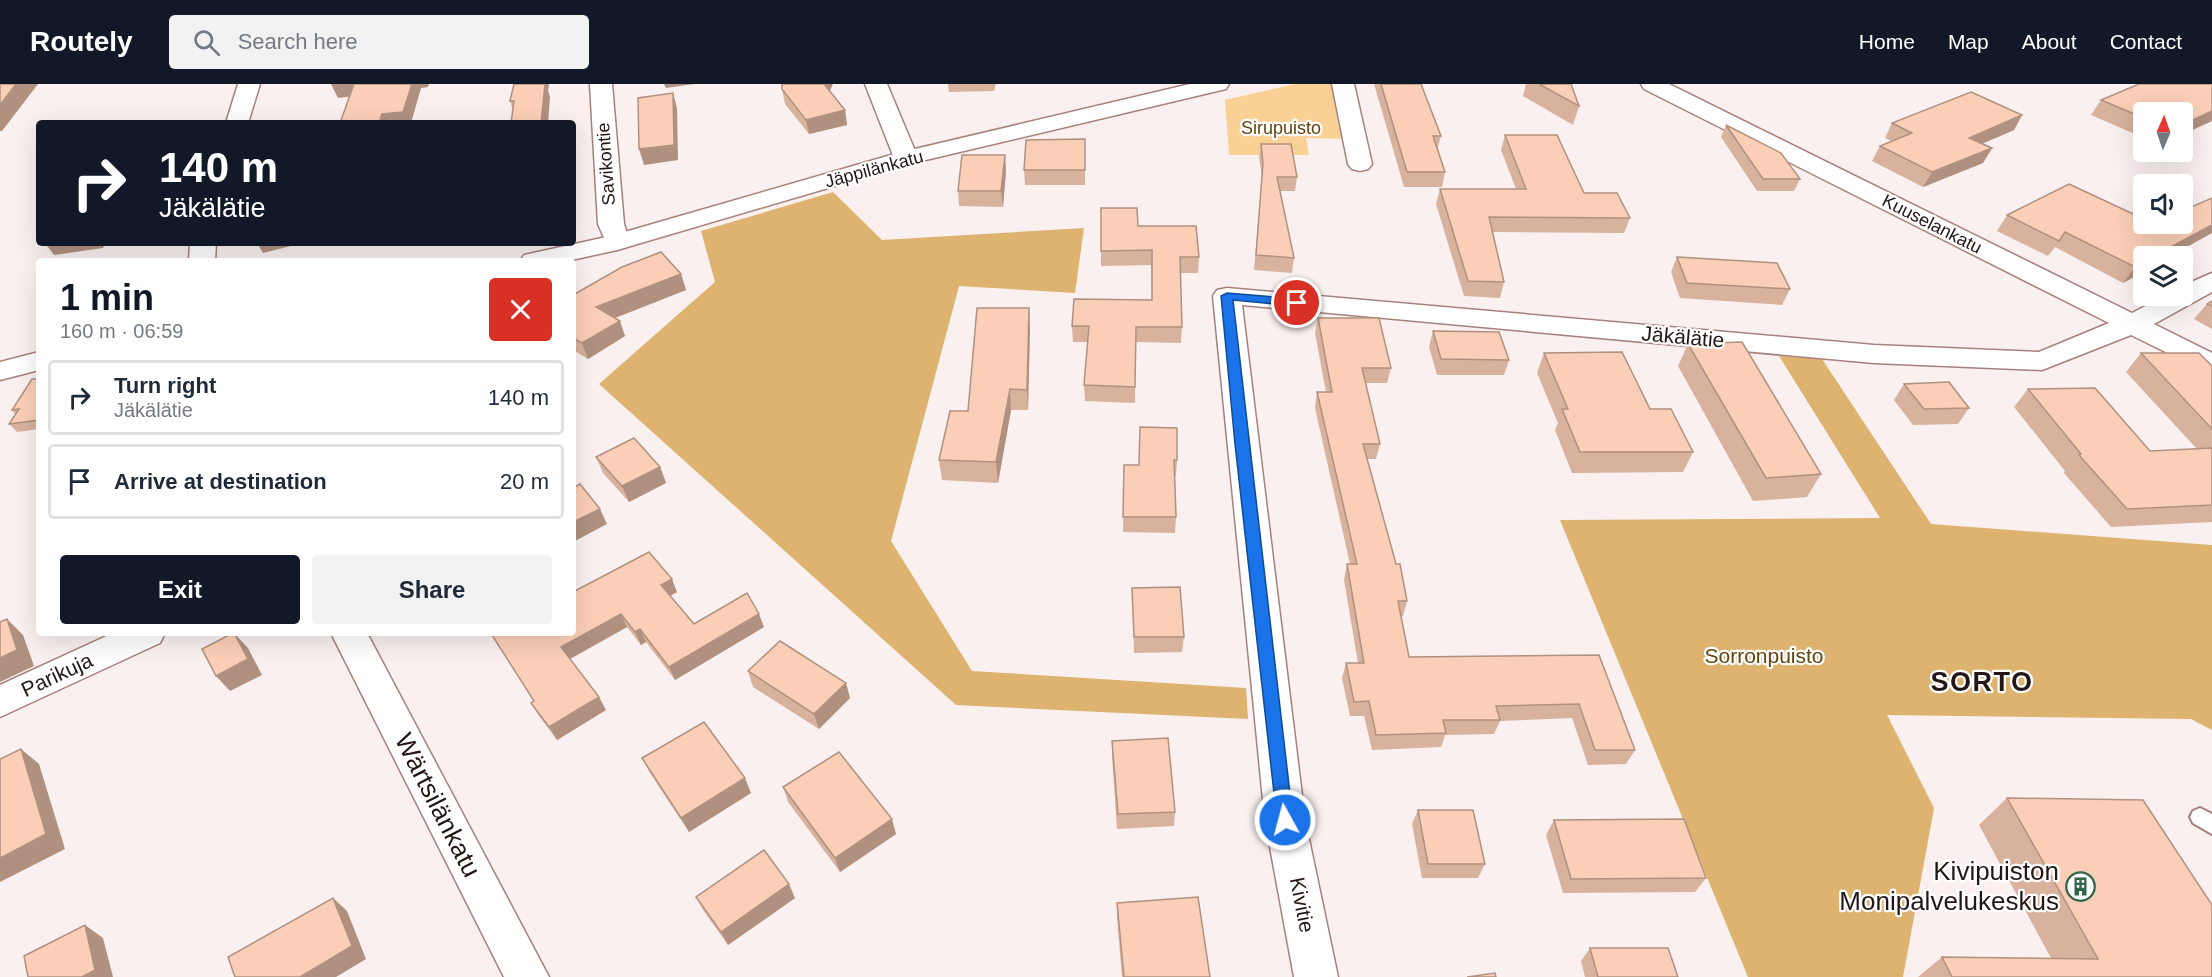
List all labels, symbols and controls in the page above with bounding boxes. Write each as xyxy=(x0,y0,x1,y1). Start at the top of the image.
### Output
search box xyxy=(169,15,589,69)
text: Routely xyxy=(30,26,133,57)
icon: search xyxy=(190,26,223,59)
text: Search here xyxy=(238,29,358,54)
text: Home xyxy=(1859,30,1915,53)
text: Map xyxy=(1948,30,1989,53)
text: About xyxy=(2022,30,2077,53)
text: Contact xyxy=(2110,30,2182,53)
north arrow xyxy=(2133,102,2193,162)
map controls xyxy=(2133,102,2193,306)
park label: Sirupuisto xyxy=(1241,118,1321,138)
street label: Savikontie xyxy=(593,122,619,206)
icon: right xyxy=(60,144,138,222)
text: 140 m xyxy=(159,144,278,191)
street label: Jäppilänkatu xyxy=(823,146,925,192)
button: sound xyxy=(2133,174,2193,234)
street label: Kuuselankatu xyxy=(1879,190,1985,258)
text: Jäkälätie xyxy=(159,193,266,223)
button: layers xyxy=(2133,246,2193,306)
text: 1 min xyxy=(60,277,154,318)
pin xyxy=(1271,277,1322,328)
button: close xyxy=(489,278,552,341)
icon: arrive xyxy=(1280,286,1313,319)
text: 160 m · 06:59 xyxy=(60,320,183,342)
street label: Jäkälätie xyxy=(1641,321,1725,352)
text: Turn right xyxy=(114,373,216,398)
icon: right xyxy=(63,381,96,414)
text: 140 m xyxy=(488,385,549,410)
text: Jäkälätie xyxy=(114,399,193,421)
icon: arrive xyxy=(63,465,96,498)
text: Arrive at destination xyxy=(114,469,327,494)
text: 20 m xyxy=(500,469,549,494)
button: Exit xyxy=(60,555,300,624)
button: Share xyxy=(312,555,552,624)
park label: Sorronpuisto xyxy=(1704,644,1824,667)
street label: Parikuja xyxy=(18,648,96,701)
district label: SORTO xyxy=(1930,667,2034,697)
street label: Wärtsilänkatu xyxy=(389,728,487,882)
position arrow xyxy=(1253,788,1317,852)
place label: Kivipuiston Monipalvelukeskus xyxy=(1839,856,2059,916)
building icon: Kivipuiston Monipalvelukeskus xyxy=(2064,870,2096,902)
street label: Kivitie xyxy=(1286,875,1319,935)

